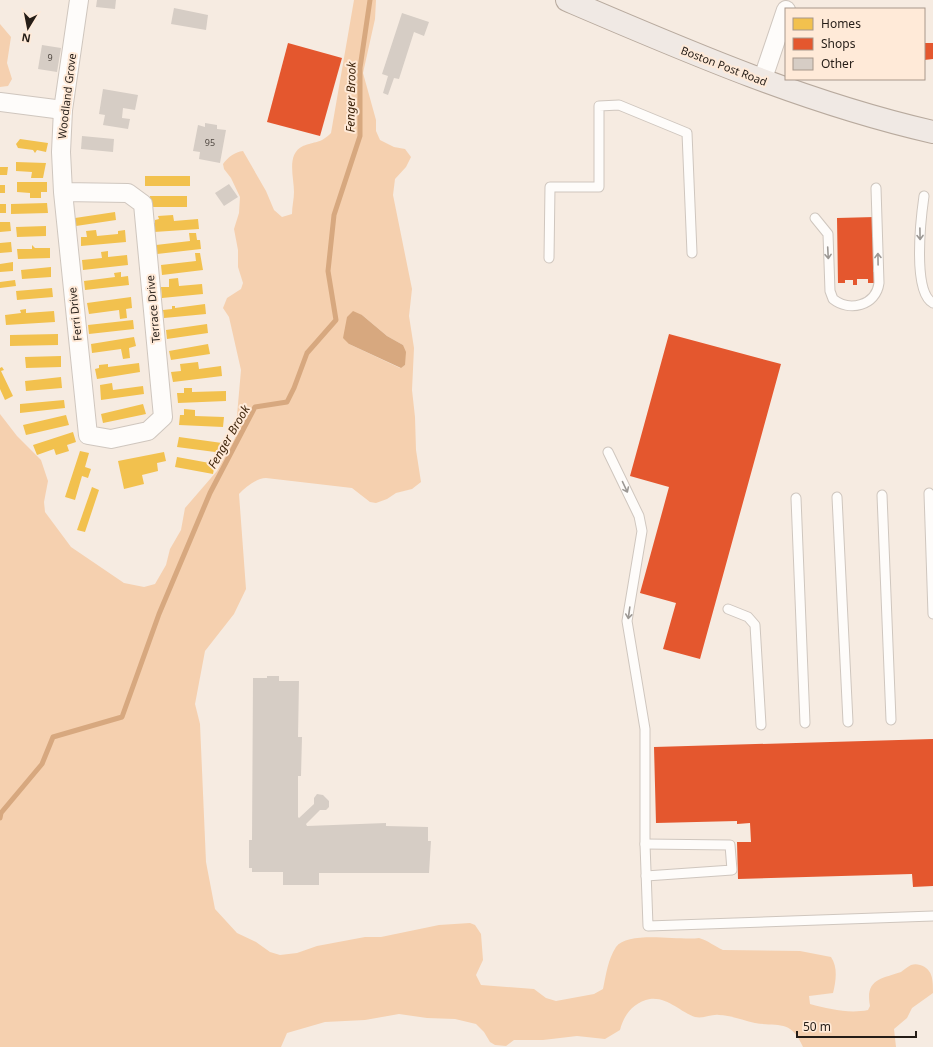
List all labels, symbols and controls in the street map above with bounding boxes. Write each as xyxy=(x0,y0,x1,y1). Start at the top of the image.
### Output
north arrow xyxy=(8,8,48,48)
legend xyxy=(785,8,925,80)
text: Homes xyxy=(821,15,861,32)
text: N xyxy=(20,30,32,47)
text: Shops xyxy=(821,35,856,52)
street label: Boston Post Road xyxy=(679,42,769,89)
house number: 9 xyxy=(47,51,53,64)
street label: Woodland Grove xyxy=(54,52,79,140)
text: Other xyxy=(821,55,854,72)
water label: Fenger Brook xyxy=(341,60,360,132)
house number: 95 xyxy=(205,136,215,149)
one-way arrow xyxy=(916,227,924,240)
one-way arrow xyxy=(825,246,832,259)
one-way arrow xyxy=(874,253,882,266)
street label: Terrace Drive xyxy=(142,274,163,344)
street label: Ferri Drive xyxy=(64,286,85,342)
water label: Fenger Brook xyxy=(204,401,254,472)
one-way arrow xyxy=(622,481,629,493)
one-way arrow xyxy=(625,606,632,619)
scale bar xyxy=(797,1013,916,1039)
text: 50 m xyxy=(803,1018,831,1035)

